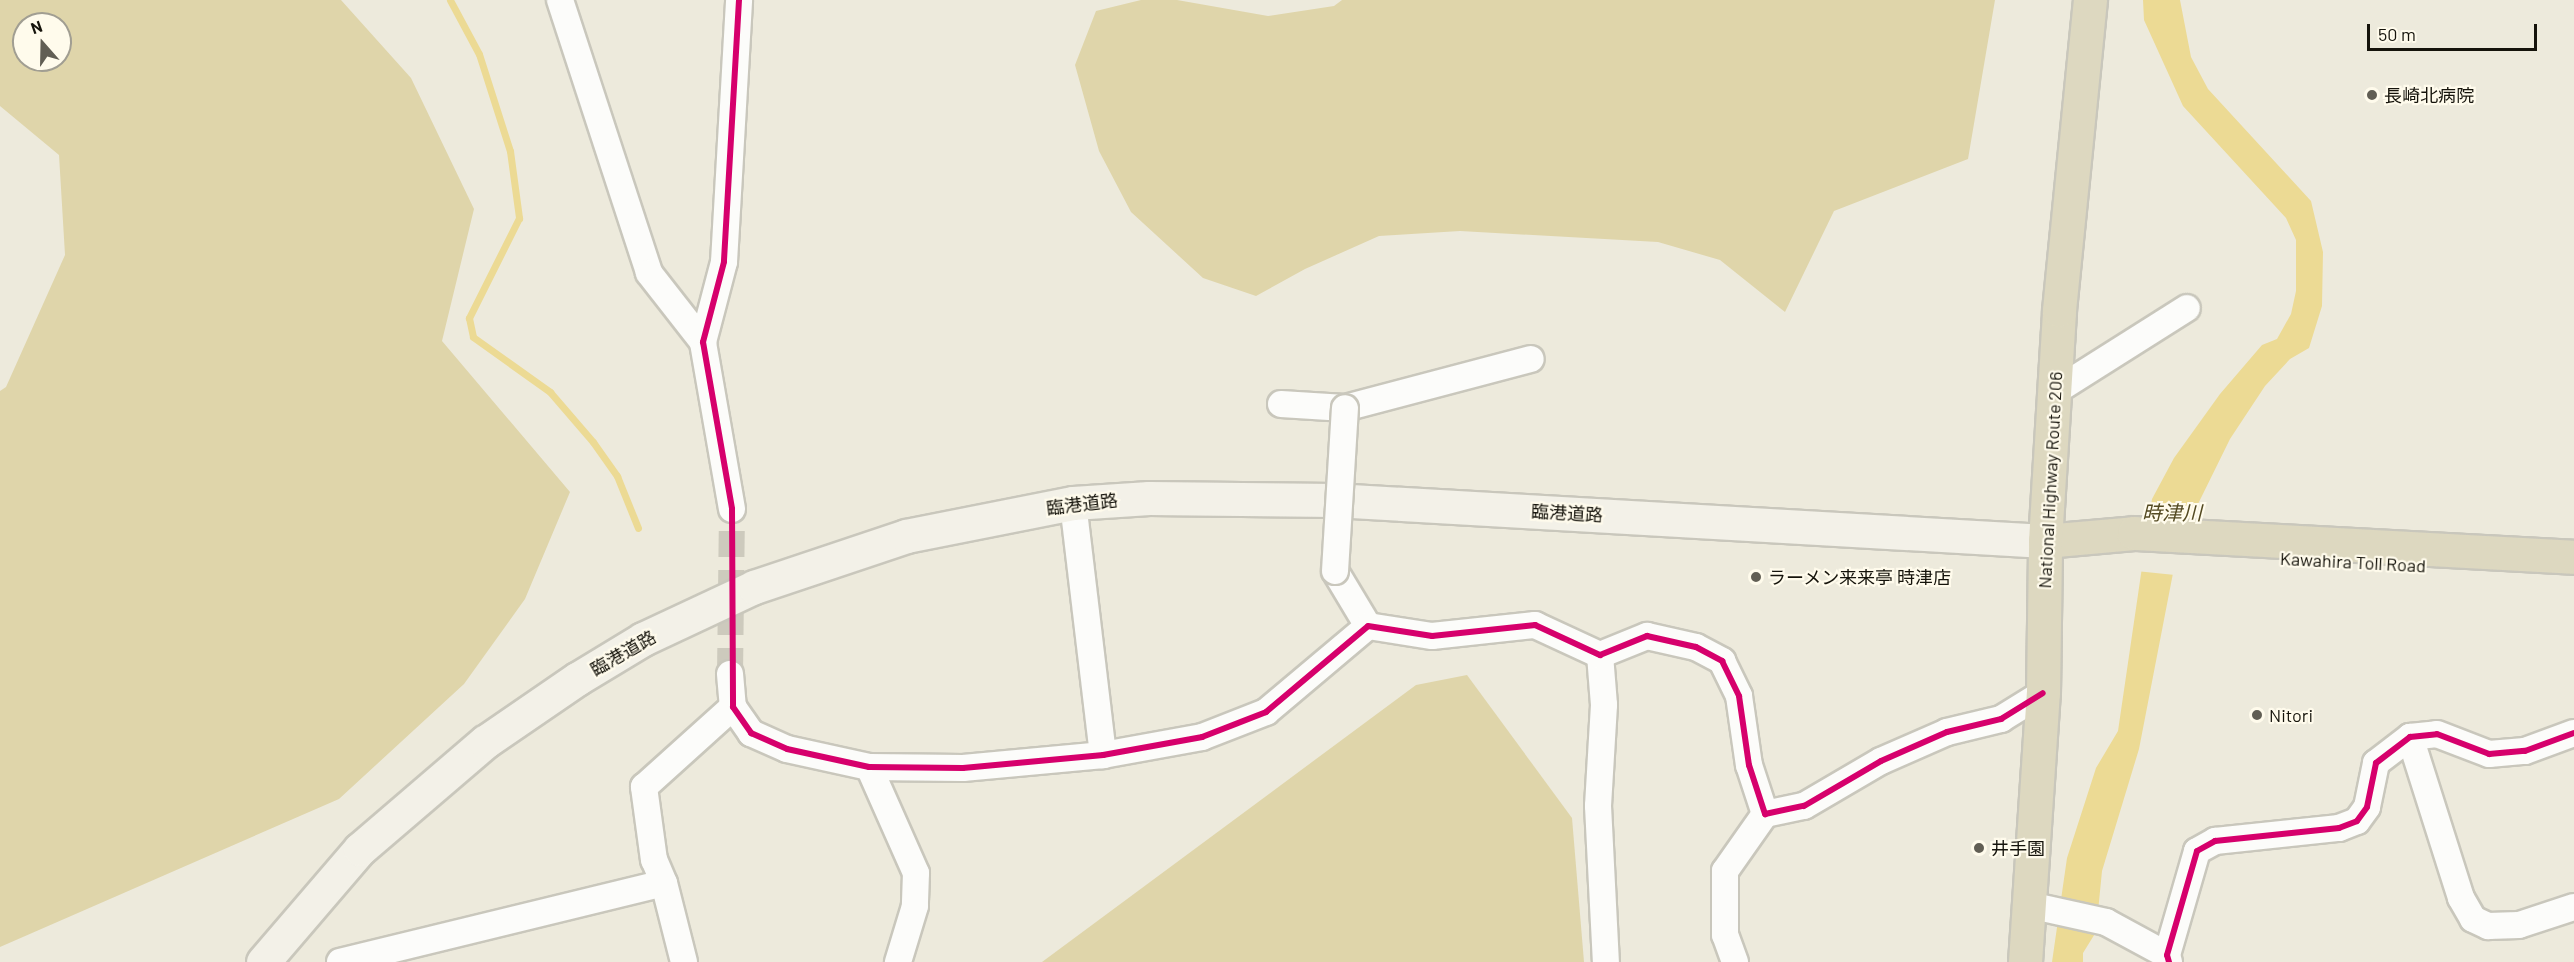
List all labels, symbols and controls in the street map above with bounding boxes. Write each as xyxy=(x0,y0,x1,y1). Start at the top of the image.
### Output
north arrow xyxy=(12,12,72,72)
scale bar xyxy=(2370,12,2540,50)
text: N xyxy=(28,16,45,37)
text: 50 m xyxy=(2378,23,2416,45)
place label: 長崎北病院 xyxy=(2384,84,2474,106)
marker: 長崎北病院 xyxy=(2365,88,2379,102)
street label: National Highway Route 206 xyxy=(2034,371,2066,589)
street label: 臨港道路 xyxy=(1045,489,1119,519)
street label: 臨港道路 xyxy=(1530,500,1604,526)
water label: 時津川 xyxy=(2142,500,2202,524)
street label: Kawahira Toll Road xyxy=(2279,547,2427,577)
place label: ラーメン来来亭 時津店 xyxy=(1768,566,1952,588)
marker: ラーメン来来亭 時津店 xyxy=(1749,570,1763,584)
street label: 臨港道路 xyxy=(586,626,660,680)
place label: Nitori xyxy=(2269,704,2313,726)
marker: Nitori xyxy=(2250,708,2264,722)
place label: 井手園 xyxy=(1991,837,2045,859)
marker: 井手園 xyxy=(1972,841,1986,855)

